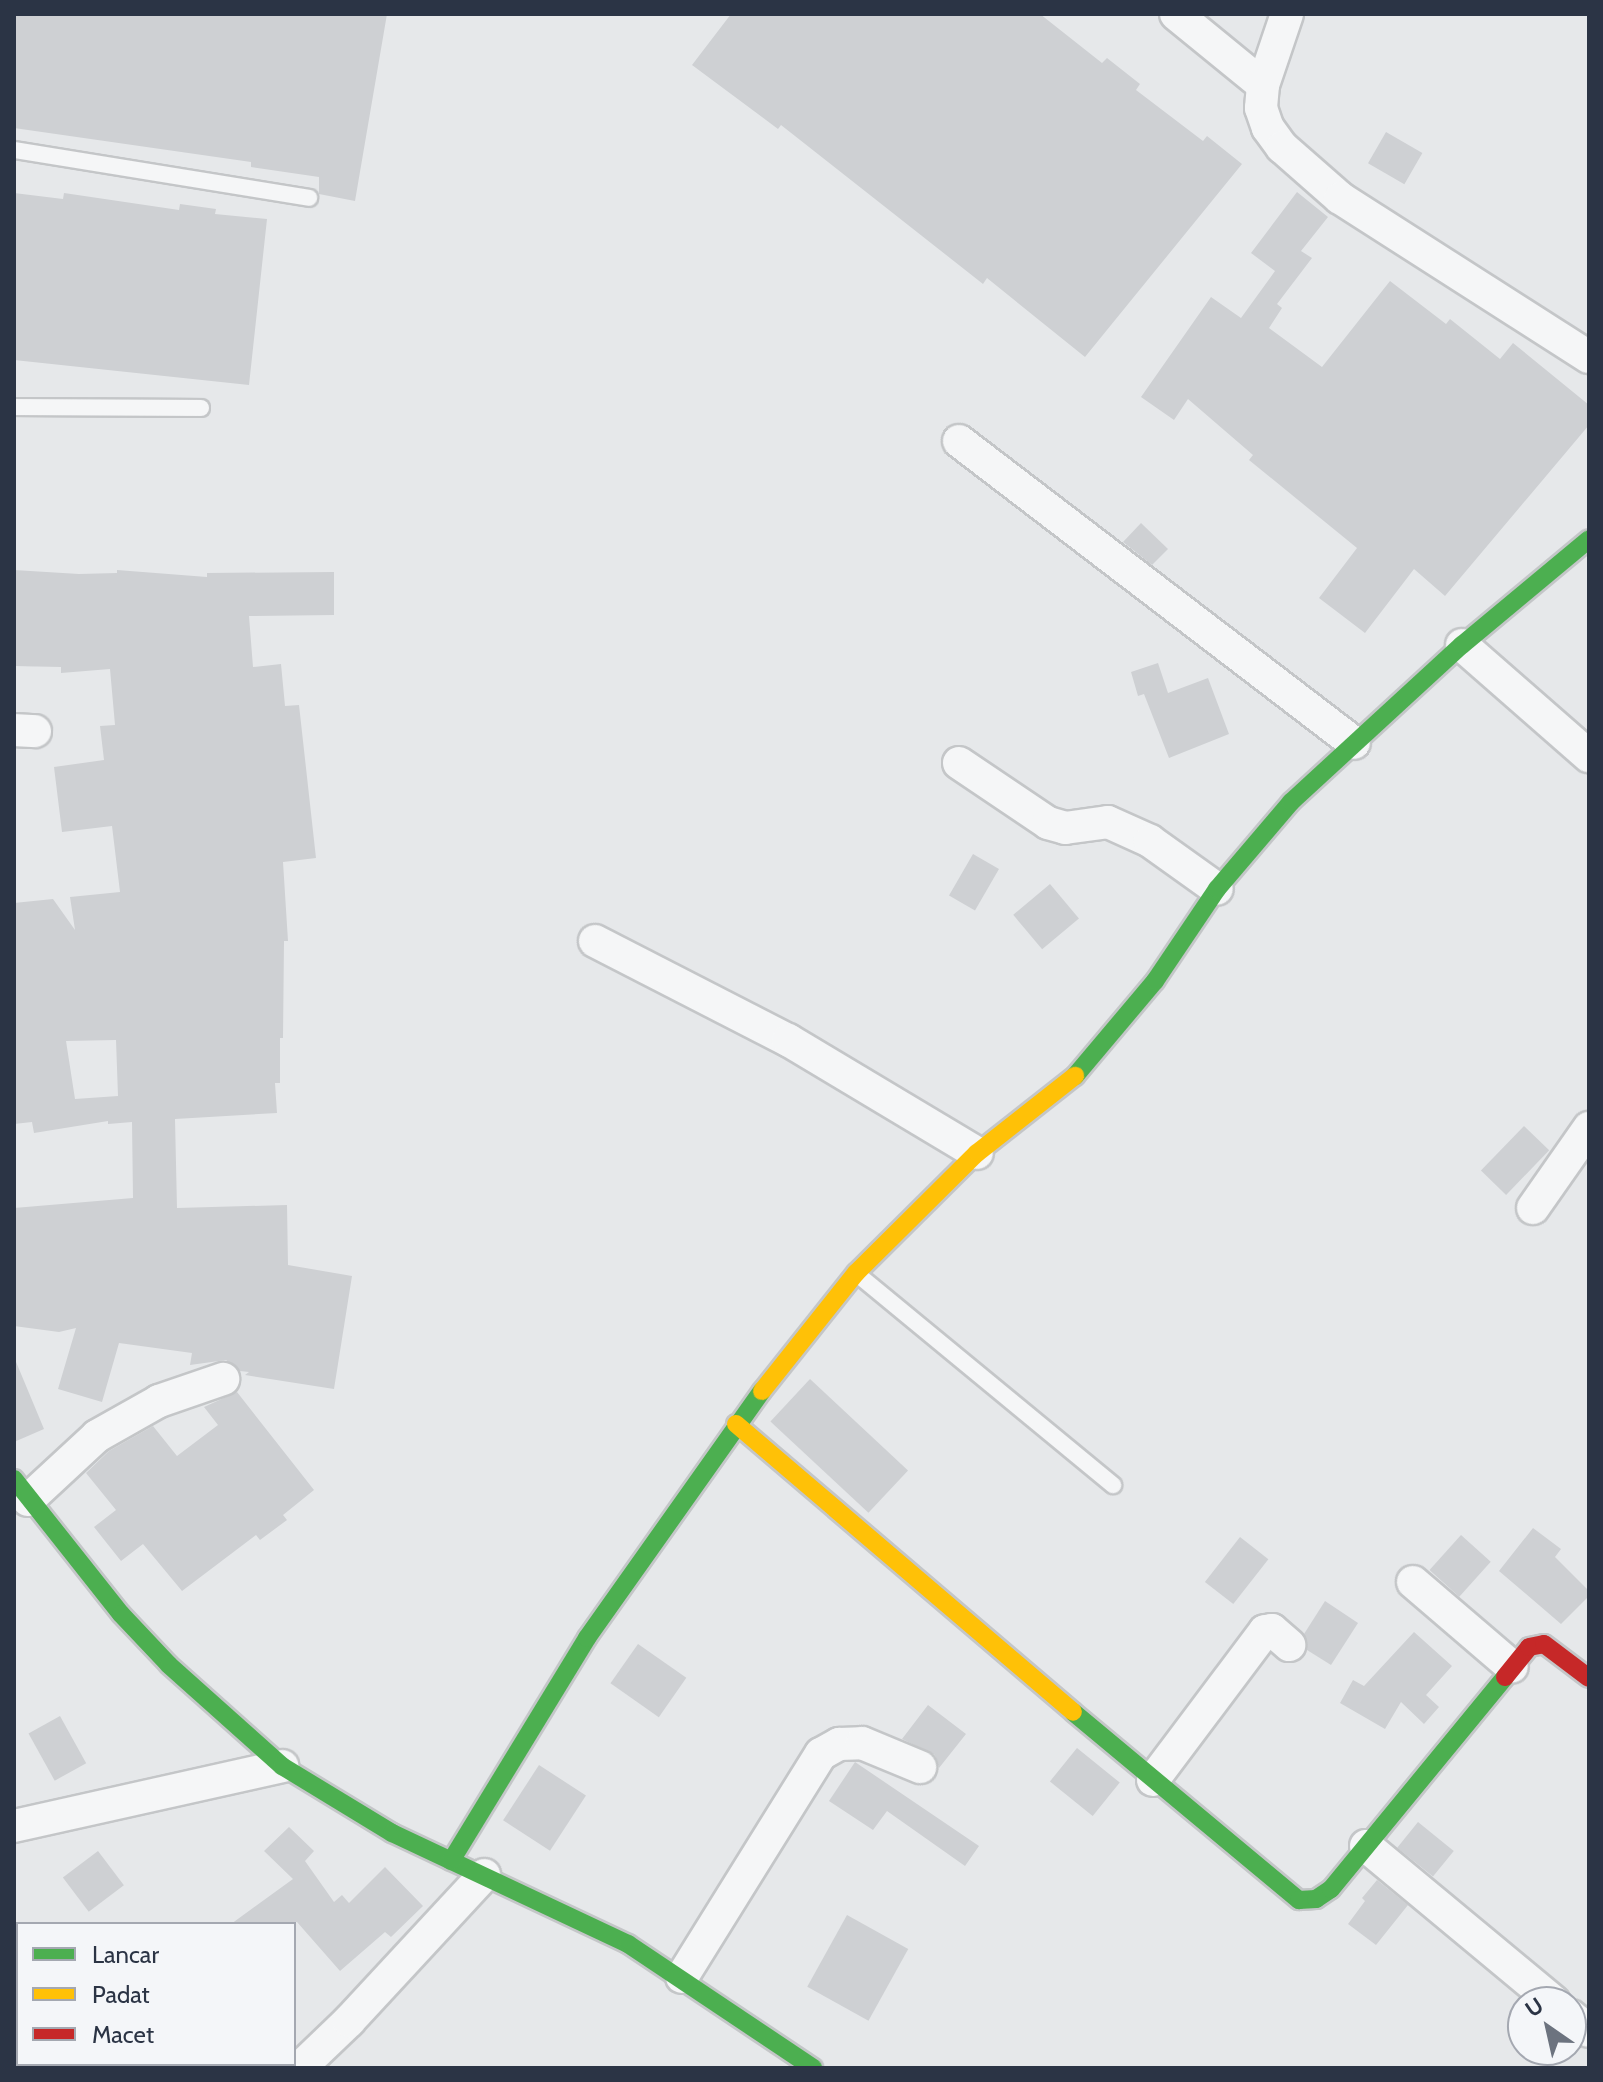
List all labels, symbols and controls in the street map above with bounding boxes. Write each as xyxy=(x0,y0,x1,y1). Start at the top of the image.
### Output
legend xyxy=(16,1922,296,2066)
text: Lancar xyxy=(92,1940,159,1969)
text: Padat xyxy=(92,1980,150,2009)
north arrow xyxy=(1507,1986,1587,2066)
text: U xyxy=(1520,1992,1549,2023)
text: Macet xyxy=(92,2020,154,2049)

